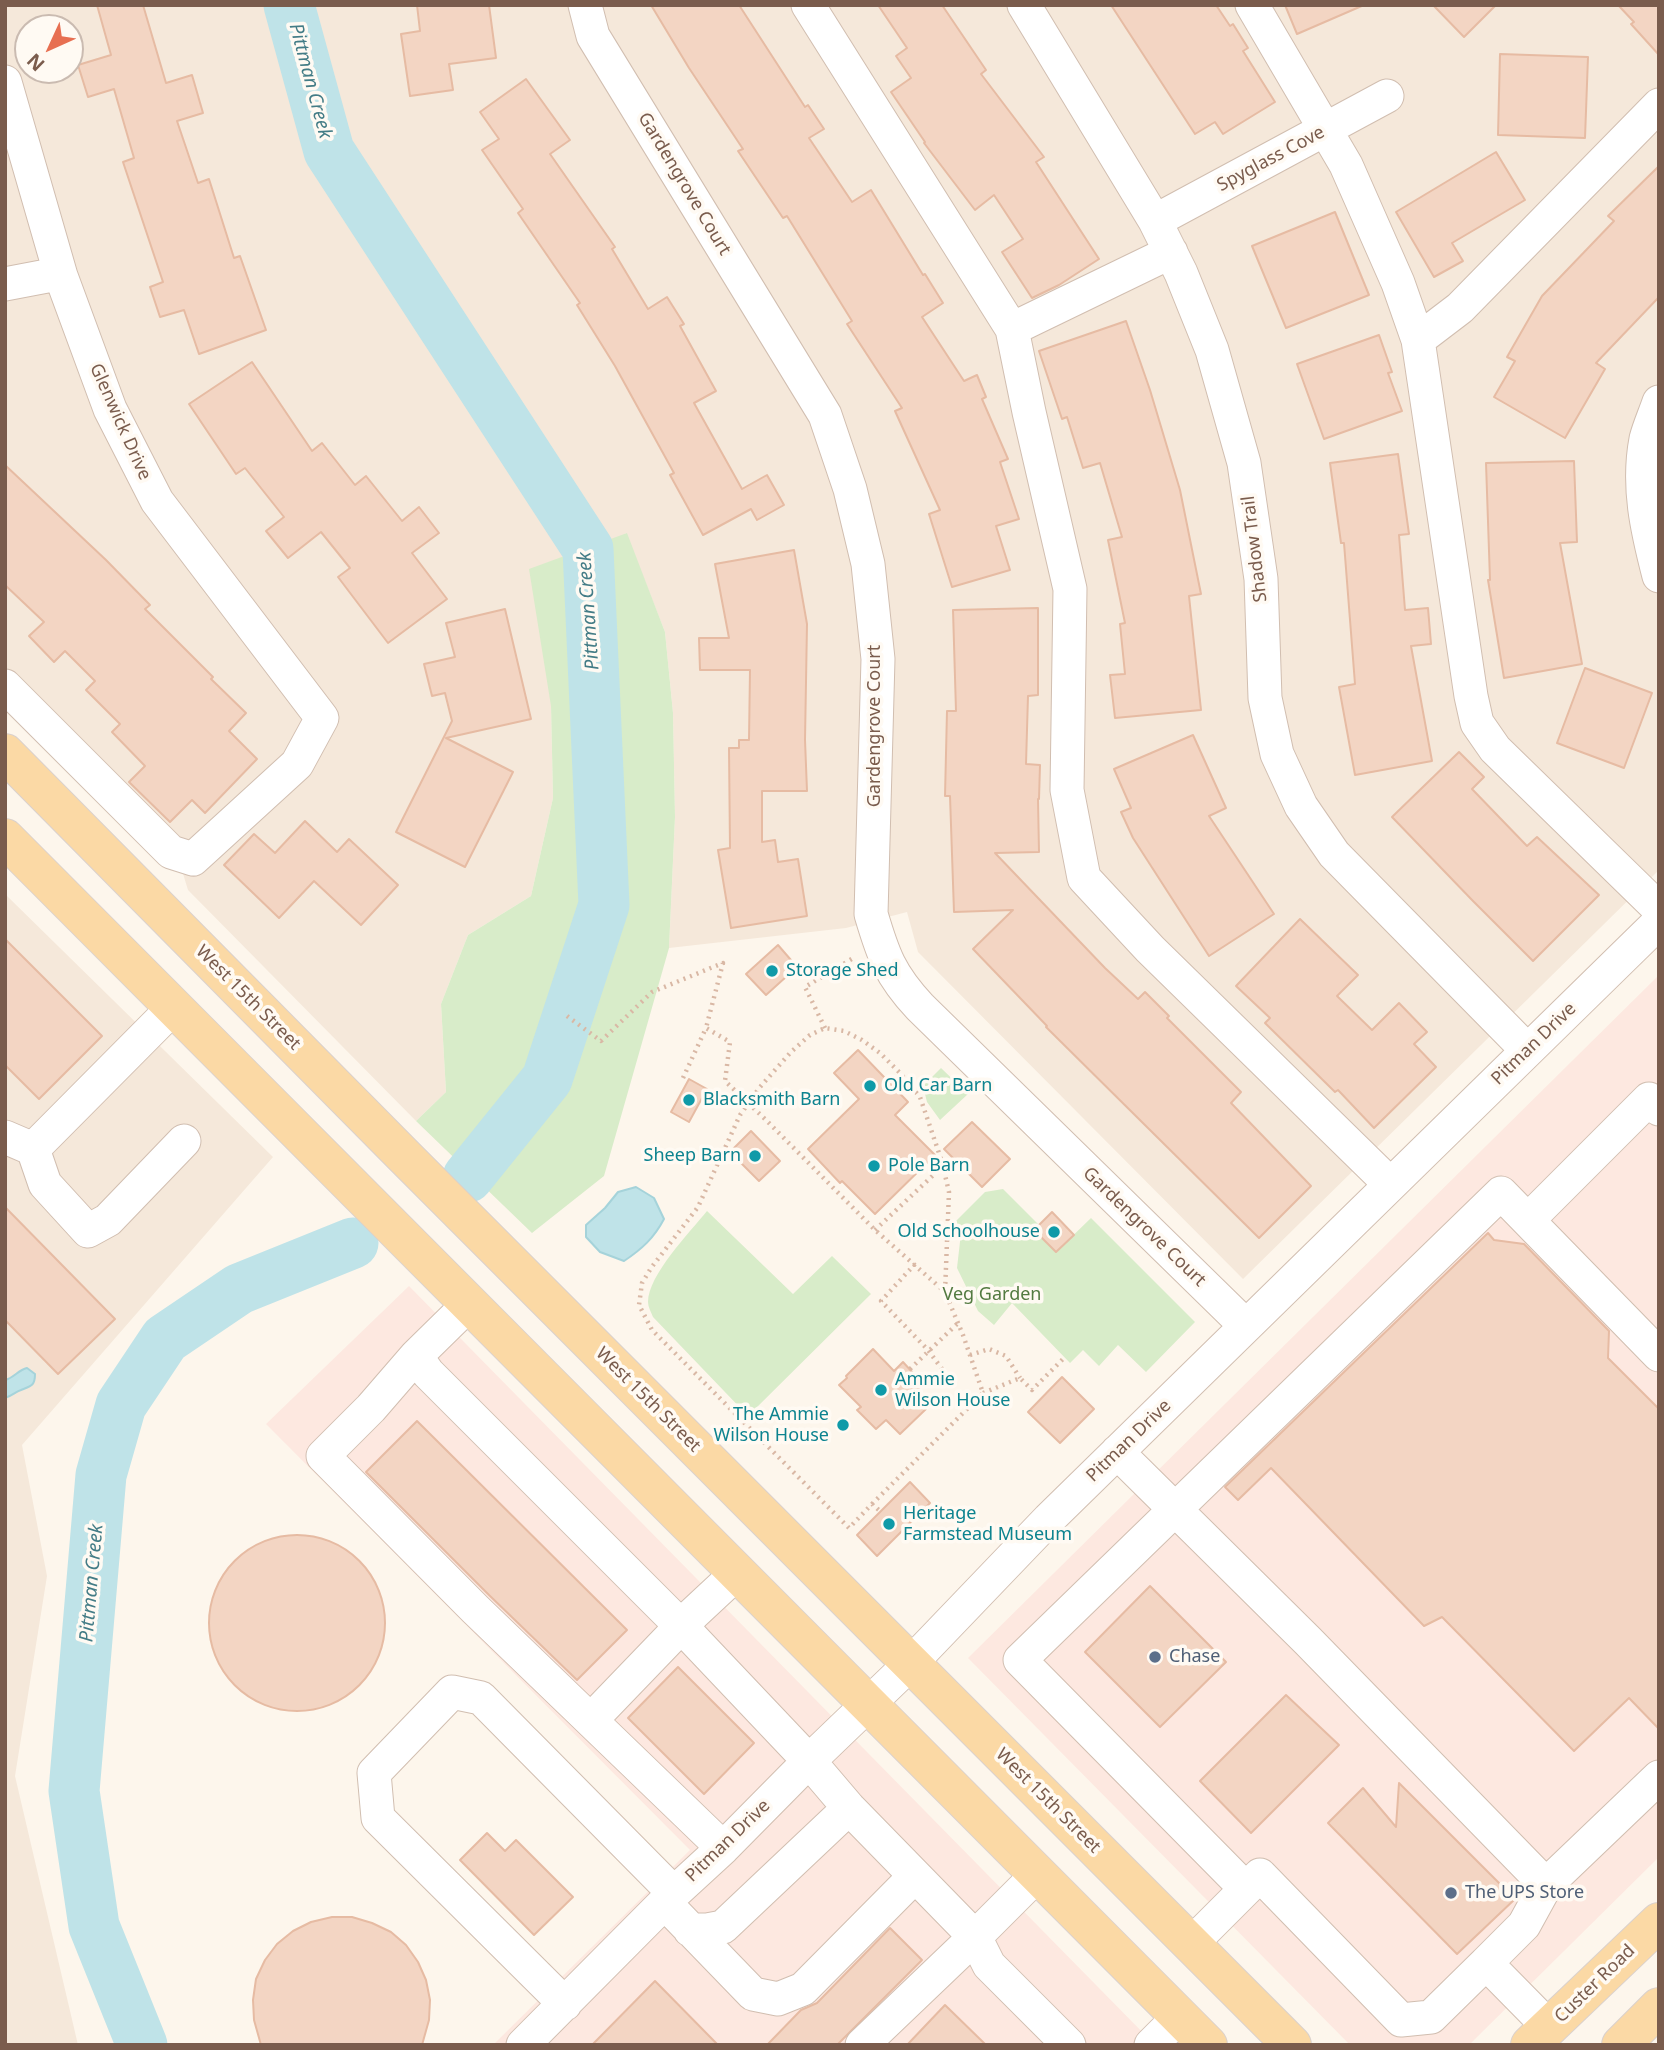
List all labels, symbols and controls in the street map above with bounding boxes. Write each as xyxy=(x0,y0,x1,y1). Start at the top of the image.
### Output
north arrow xyxy=(14,14,84,84)
water label: Pittman Creek xyxy=(284,21,336,141)
text: N xyxy=(21,48,50,77)
street label: Gardengrove Court xyxy=(633,109,735,259)
street label: Spyglass Cove xyxy=(1214,122,1328,196)
street label: Glenwick Drive xyxy=(85,360,155,484)
street label: Shadow Trail xyxy=(1238,495,1272,603)
water label: Pittman Creek xyxy=(573,551,605,671)
street label: Gardengrove Court xyxy=(864,645,886,807)
street label: West 15th Street xyxy=(191,941,305,1055)
place label: Storage Shed xyxy=(786,960,899,982)
marker: Storage Shed xyxy=(764,963,780,979)
street label: Pitman Drive xyxy=(1487,998,1581,1090)
place label: Old Car Barn xyxy=(884,1075,992,1097)
marker: Old Car Barn xyxy=(862,1078,878,1094)
place label: Blacksmith Barn xyxy=(703,1089,840,1111)
marker: Blacksmith Barn xyxy=(681,1092,697,1108)
place label: Sheep Barn xyxy=(644,1145,741,1167)
marker: Sheep Barn xyxy=(747,1148,763,1164)
place label: Pole Barn xyxy=(888,1155,970,1177)
marker: Pole Barn xyxy=(866,1158,882,1174)
street label: Gardengrove Court xyxy=(1078,1163,1210,1291)
place label: Old Schoolhouse xyxy=(898,1221,1040,1243)
marker: Old Schoolhouse xyxy=(1046,1224,1062,1240)
park label: Veg Garden xyxy=(943,1284,1041,1306)
street label: West 15th Street xyxy=(591,1343,705,1457)
place label: Ammie Wilson House xyxy=(895,1369,1010,1412)
marker: Ammie Wilson House xyxy=(873,1382,889,1398)
street label: Pitman Drive xyxy=(1082,1395,1176,1487)
place label: The Ammie Wilson House xyxy=(714,1404,829,1446)
marker: The Ammie Wilson House xyxy=(835,1417,851,1433)
place label: Heritage Farmstead Museum xyxy=(903,1503,1072,1546)
marker: Heritage Farmstead Museum xyxy=(881,1516,897,1532)
water label: Pittman Creek xyxy=(75,1523,109,1643)
place label: Chase xyxy=(1169,1646,1220,1668)
marker: Chase xyxy=(1147,1649,1163,1665)
street label: West 15th Street xyxy=(991,1744,1105,1858)
street label: Pitman Drive xyxy=(681,1795,775,1887)
place label: The UPS Store xyxy=(1465,1882,1584,1904)
marker: The UPS Store xyxy=(1443,1885,1459,1901)
street label: Custer Road xyxy=(1550,1940,1640,2028)

